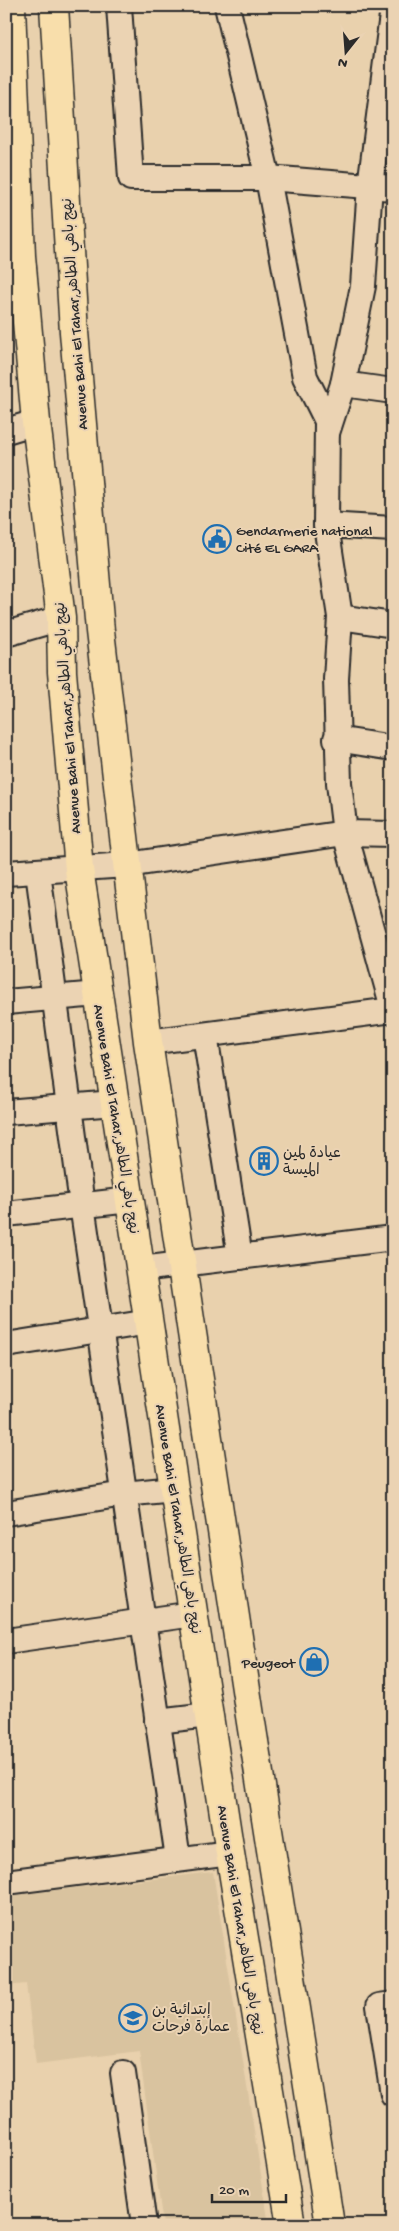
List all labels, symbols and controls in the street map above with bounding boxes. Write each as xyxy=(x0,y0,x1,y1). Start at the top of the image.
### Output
north arrow xyxy=(322,28,372,78)
text: N xyxy=(336,53,350,72)
street label: Avenue Bahi El Tahar,نهج باهي الطاهر xyxy=(59,197,95,430)
place label: Gendarmerie national Cité EL GARA xyxy=(236,523,372,558)
public building icon: Gendarmerie national Cité EL GARA xyxy=(202,524,232,554)
street label: Avenue Bahi El Tahar,نهج باهي الطاهر xyxy=(52,601,88,834)
street label: Avenue Bahi El Tahar,نهج باهي الطاهر xyxy=(86,1003,142,1236)
place label: عيادة لمين الميسة xyxy=(283,1145,341,1180)
building icon: عيادة لمين الميسة xyxy=(249,1146,279,1176)
street label: Avenue Bahi El Tahar,نهج باهي الطاهر xyxy=(148,1403,204,1636)
shop icon: Peugeot xyxy=(299,1647,329,1677)
place label: Peugeot xyxy=(241,1655,297,1673)
street label: Avenue Bahi El Tahar,نهج باهي الطاهر xyxy=(210,1804,266,2037)
place label: إبتدائية بن عمارة فرحات xyxy=(152,2002,231,2037)
school or university icon: إبتدائية بن عمارة فرحات xyxy=(118,2003,148,2033)
scale bar xyxy=(212,2171,285,2203)
text: 20 m xyxy=(219,2182,249,2200)

